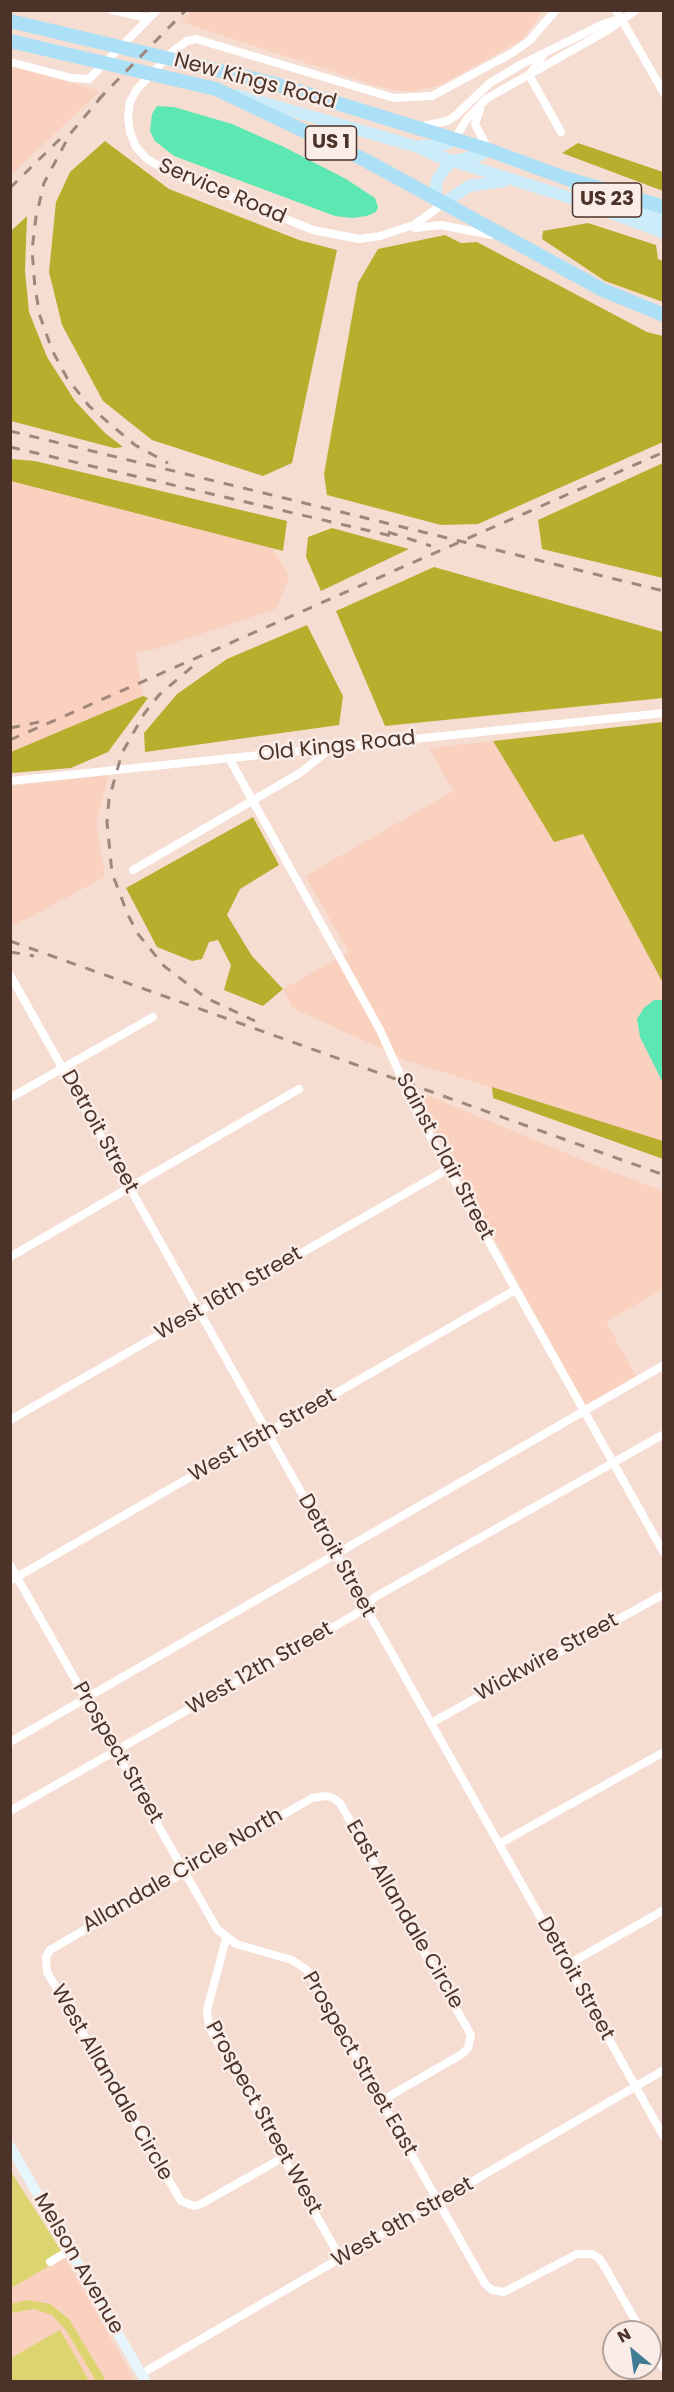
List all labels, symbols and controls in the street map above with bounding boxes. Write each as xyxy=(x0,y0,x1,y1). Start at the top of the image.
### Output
street label: New Kings Road xyxy=(171,48,339,116)
road number: US 1 xyxy=(306,126,356,160)
street label: Service Road xyxy=(154,154,290,230)
road number: US 23 xyxy=(572,183,642,217)
street label: Old Kings Road xyxy=(257,726,417,768)
street label: Detroit Street xyxy=(55,1066,143,1198)
street label: Sainst Clair Street xyxy=(389,1069,499,1245)
street label: West 16th Street xyxy=(151,1242,307,1346)
street label: West 15th Street xyxy=(185,1384,341,1488)
street label: Detroit Street xyxy=(292,1490,380,1622)
street label: Wickwire Street xyxy=(471,1608,623,1708)
street label: West 12th Street xyxy=(182,1617,338,1721)
street label: Prospect Street xyxy=(66,1678,168,1828)
street label: Allandale Circle North xyxy=(78,1803,288,1939)
street label: East Allandale Circle xyxy=(340,1816,468,2014)
street label: Detroit Street xyxy=(531,1913,619,2045)
street label: Prospect Street East xyxy=(296,1968,422,2160)
street label: West Allandale Circle xyxy=(45,1980,177,2186)
street label: Prospect Street West xyxy=(199,2017,327,2219)
street label: West 9th Street xyxy=(328,2172,478,2274)
street label: Melson Avenue xyxy=(27,2189,129,2339)
north arrow xyxy=(602,2320,662,2380)
text: N xyxy=(613,2323,635,2349)

